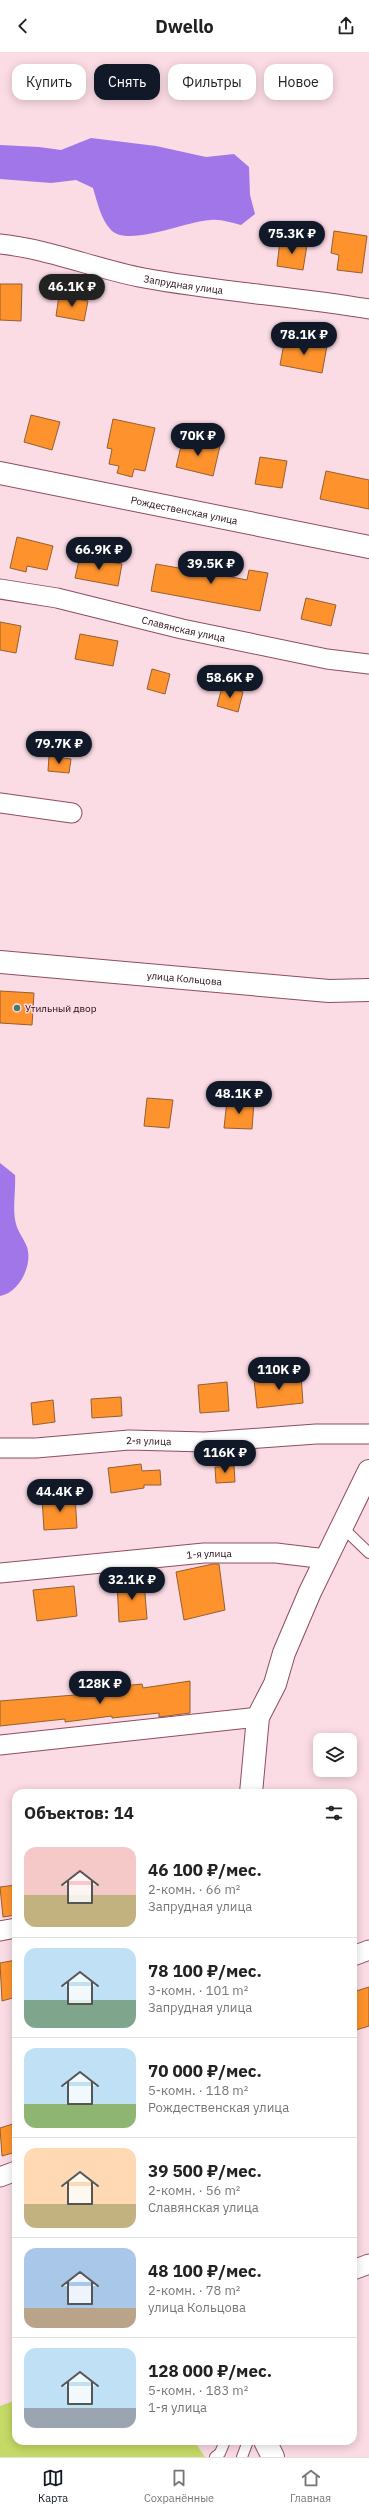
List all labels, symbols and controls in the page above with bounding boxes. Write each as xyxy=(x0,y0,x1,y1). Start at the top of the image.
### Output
icon: back xyxy=(12,15,34,37)
text: Dwello xyxy=(155,15,214,38)
icon: share xyxy=(335,15,357,37)
chip: Купить xyxy=(12,64,86,100)
chip: Снять xyxy=(94,64,160,100)
chip: Фильтры xyxy=(168,64,256,100)
chip: Новое xyxy=(264,64,333,100)
pin: 75.3K ₽ xyxy=(255,221,329,255)
text: 75.3K ₽ xyxy=(268,225,316,242)
street label: Запрудная улица xyxy=(143,272,225,297)
pin: 46.1K ₽ xyxy=(35,274,109,308)
text: 46.1K ₽ xyxy=(48,278,96,295)
pin: 78.1K ₽ xyxy=(267,322,341,356)
text: 78.1K ₽ xyxy=(280,326,328,343)
pin: 70K ₽ xyxy=(170,423,226,457)
text: 70K ₽ xyxy=(180,427,216,444)
street label: Рождественская улица xyxy=(130,493,239,528)
pin: 66.9K ₽ xyxy=(62,537,136,571)
text: 66.9K ₽ xyxy=(75,541,123,558)
pin: 39.5K ₽ xyxy=(174,551,248,585)
text: 39.5K ₽ xyxy=(187,555,235,572)
street label: Славянская улица xyxy=(140,613,227,645)
pin: 58.6K ₽ xyxy=(193,665,267,699)
text: 58.6K ₽ xyxy=(206,669,254,686)
pin: 79.7K ₽ xyxy=(22,731,96,765)
text: 79.7K ₽ xyxy=(35,735,83,752)
street label: улица Кольцова xyxy=(146,969,223,989)
place label: Утильный двор xyxy=(25,1002,97,1015)
marker: Утильный двор xyxy=(12,1003,22,1013)
pin: 48.1K ₽ xyxy=(202,1081,276,1115)
text: 48.1K ₽ xyxy=(215,1085,263,1102)
pin: 110K ₽ xyxy=(246,1357,312,1391)
text: 110K ₽ xyxy=(257,1361,301,1378)
street label: 2-я улица xyxy=(125,1434,172,1448)
pin: 116K ₽ xyxy=(192,1440,258,1474)
text: 116K ₽ xyxy=(203,1444,247,1461)
pin: 44.4K ₽ xyxy=(23,1479,97,1513)
text: 44.4K ₽ xyxy=(36,1483,84,1500)
street label: 1-я улица xyxy=(186,1547,232,1562)
pin: 32.1K ₽ xyxy=(95,1567,169,1601)
text: 32.1K ₽ xyxy=(108,1571,156,1588)
pin: 128K ₽ xyxy=(67,1671,133,1705)
text: 128K ₽ xyxy=(78,1675,122,1692)
map controls xyxy=(313,1733,357,1777)
button: layers xyxy=(313,1733,357,1777)
text: Объектов: 14 xyxy=(24,1802,134,1824)
icon: filters xyxy=(323,1802,345,1824)
text: 46 100 ₽/мес. xyxy=(148,1859,262,1881)
icon: home xyxy=(56,1863,104,1911)
text: 2-комн. · 66 m² xyxy=(148,1881,240,1898)
text: Запрудная улица xyxy=(148,1898,252,1915)
text: 78 100 ₽/мес. xyxy=(148,1960,262,1982)
icon: home xyxy=(56,1964,104,2012)
text: 3-комн. · 101 m² xyxy=(148,1982,248,1999)
text: Запрудная улица xyxy=(148,1999,252,2016)
text: 70 000 ₽/мес. xyxy=(148,2060,262,2082)
icon: home xyxy=(56,2064,104,2112)
text: 5-комн. · 118 m² xyxy=(148,2082,248,2099)
text: Рождественская улица xyxy=(148,2099,289,2116)
text: 39 500 ₽/мес. xyxy=(148,2160,262,2182)
icon: home xyxy=(56,2164,104,2212)
text: 2-комн. · 56 m² xyxy=(148,2182,240,2199)
text: Славянская улица xyxy=(148,2199,259,2216)
text: 48 100 ₽/мес. xyxy=(148,2260,262,2282)
icon: home xyxy=(56,2264,104,2312)
text: 2-комн. · 78 m² xyxy=(148,2282,240,2299)
text: улица Кольцова xyxy=(148,2299,246,2316)
text: 128 000 ₽/мес. xyxy=(148,2360,272,2382)
icon: home xyxy=(56,2364,104,2412)
text: 5-комн. · 183 m² xyxy=(148,2382,248,2399)
text: 1-я улица xyxy=(148,2399,207,2416)
tab: Карта xyxy=(38,2467,68,2505)
tab: Сохранённые xyxy=(144,2467,214,2505)
tab: Главная xyxy=(290,2467,331,2505)

